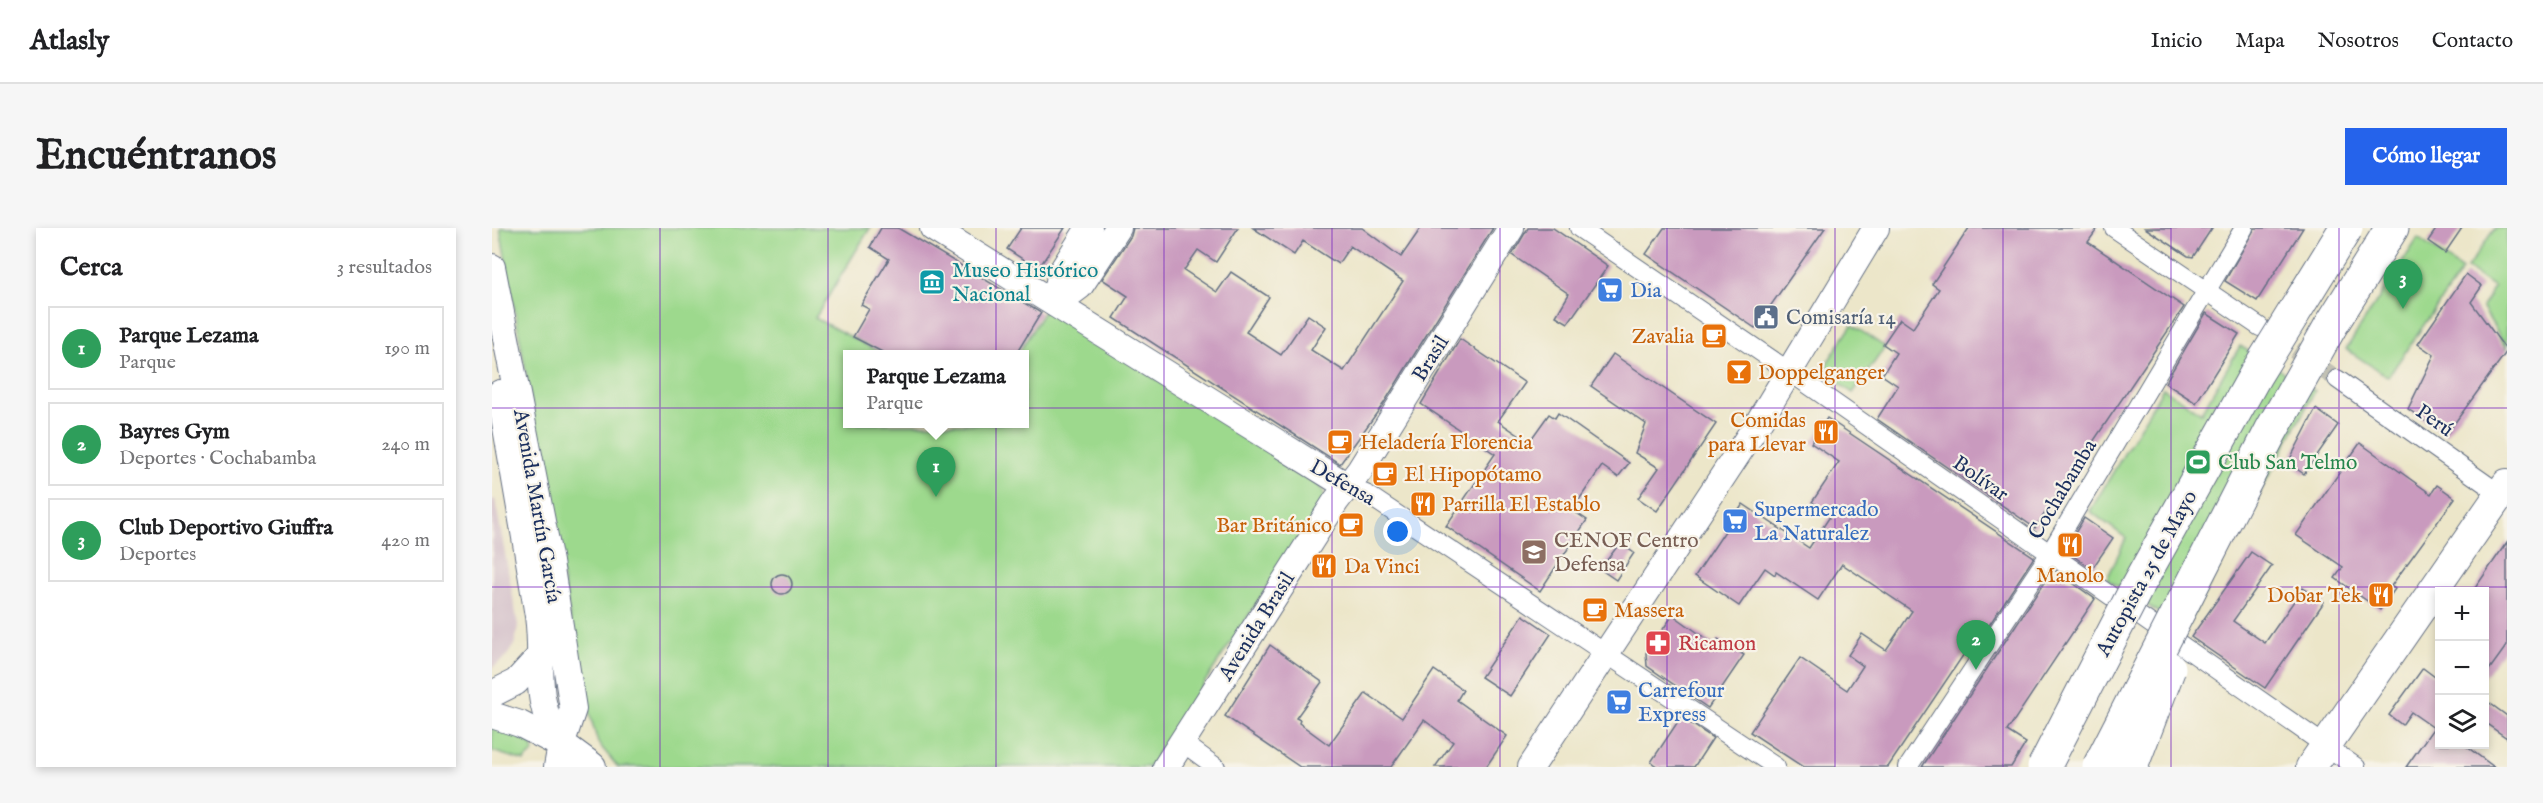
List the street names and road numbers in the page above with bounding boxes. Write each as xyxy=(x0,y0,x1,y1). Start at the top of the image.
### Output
street label: Brasil xyxy=(1407,330,1456,387)
street label: Perú xyxy=(2410,399,2458,444)
street label: Avenida Martín García xyxy=(506,406,567,606)
street label: Cochabamba xyxy=(2023,434,2104,545)
street label: Bolívar xyxy=(1947,450,2014,508)
street label: Defensa xyxy=(1305,454,1381,513)
street label: Autopista 25 de Mayo xyxy=(2090,486,2204,662)
street label: Avenida Brasil xyxy=(1213,567,1302,687)

